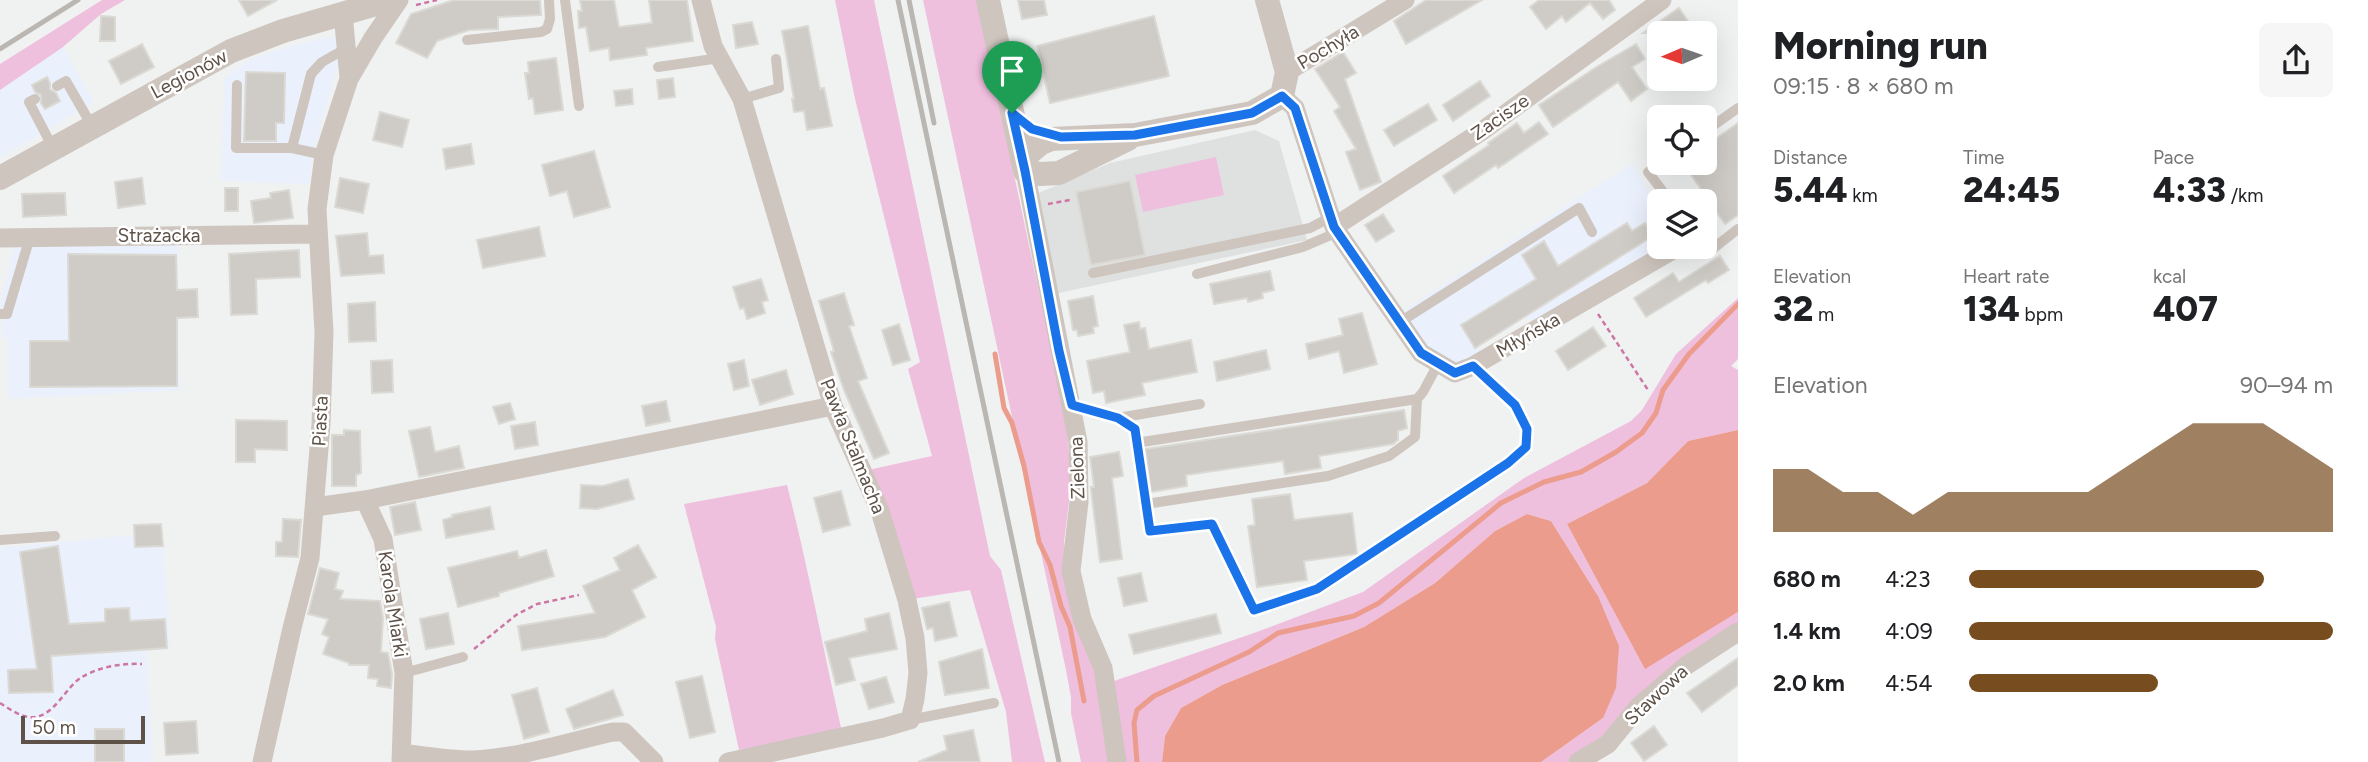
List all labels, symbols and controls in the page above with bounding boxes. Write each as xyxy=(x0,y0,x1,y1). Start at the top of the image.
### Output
street label: Pochyła xyxy=(1293,20,1363,74)
north arrow xyxy=(1647,21,1717,91)
map controls xyxy=(1647,21,1717,259)
text: Morning run xyxy=(1773,23,1988,69)
button: share xyxy=(2259,23,2333,97)
pin xyxy=(982,41,1042,113)
street label: Legionów xyxy=(147,44,231,104)
icon: arrive xyxy=(993,52,1031,90)
text: 09:15 · 8 × 680 m xyxy=(1773,72,1953,100)
street label: Zacisze xyxy=(1467,89,1533,145)
button: locate xyxy=(1647,105,1717,175)
text: Distance xyxy=(1773,146,1847,169)
text: Time xyxy=(1963,146,2004,169)
text: Pace xyxy=(2153,146,2194,169)
text: 5.44 xyxy=(1773,169,1848,211)
text: 24:45 xyxy=(1963,169,2060,211)
text: 4:33 xyxy=(2153,169,2226,211)
text: km xyxy=(1848,184,1878,207)
text: /km xyxy=(2226,184,2263,207)
button: layers xyxy=(1647,189,1717,259)
street label: Strażacka xyxy=(118,224,200,247)
text: Elevation xyxy=(1773,265,1851,288)
text: Heart rate xyxy=(1963,265,2049,288)
text: kcal xyxy=(2153,265,2186,288)
text: 32 xyxy=(1773,288,1813,330)
text: 134 xyxy=(1963,288,2020,330)
text: 407 xyxy=(2153,288,2218,330)
text: m xyxy=(1813,303,1834,326)
text: bpm xyxy=(2020,303,2063,326)
street label: Młyńska xyxy=(1492,308,1564,362)
text: Elevation xyxy=(1773,371,1868,399)
text: 90–94 m xyxy=(2240,371,2333,399)
street label: Pawła Stalmacha xyxy=(815,375,891,517)
street label: Piasta xyxy=(307,395,333,447)
street label: Zielona xyxy=(1064,436,1090,500)
street label: Karola Miarki xyxy=(373,549,413,659)
text: 680 m xyxy=(1773,565,1841,593)
text: 4:23 xyxy=(1885,565,1930,593)
text: 1.4 km xyxy=(1773,617,1841,645)
text: 4:09 xyxy=(1885,617,1933,645)
street label: Stawowa xyxy=(1620,660,1692,730)
text: 2.0 km xyxy=(1773,669,1845,697)
text: 4:54 xyxy=(1885,669,1933,697)
scale bar xyxy=(21,713,145,745)
text: 50 m xyxy=(32,716,76,739)

